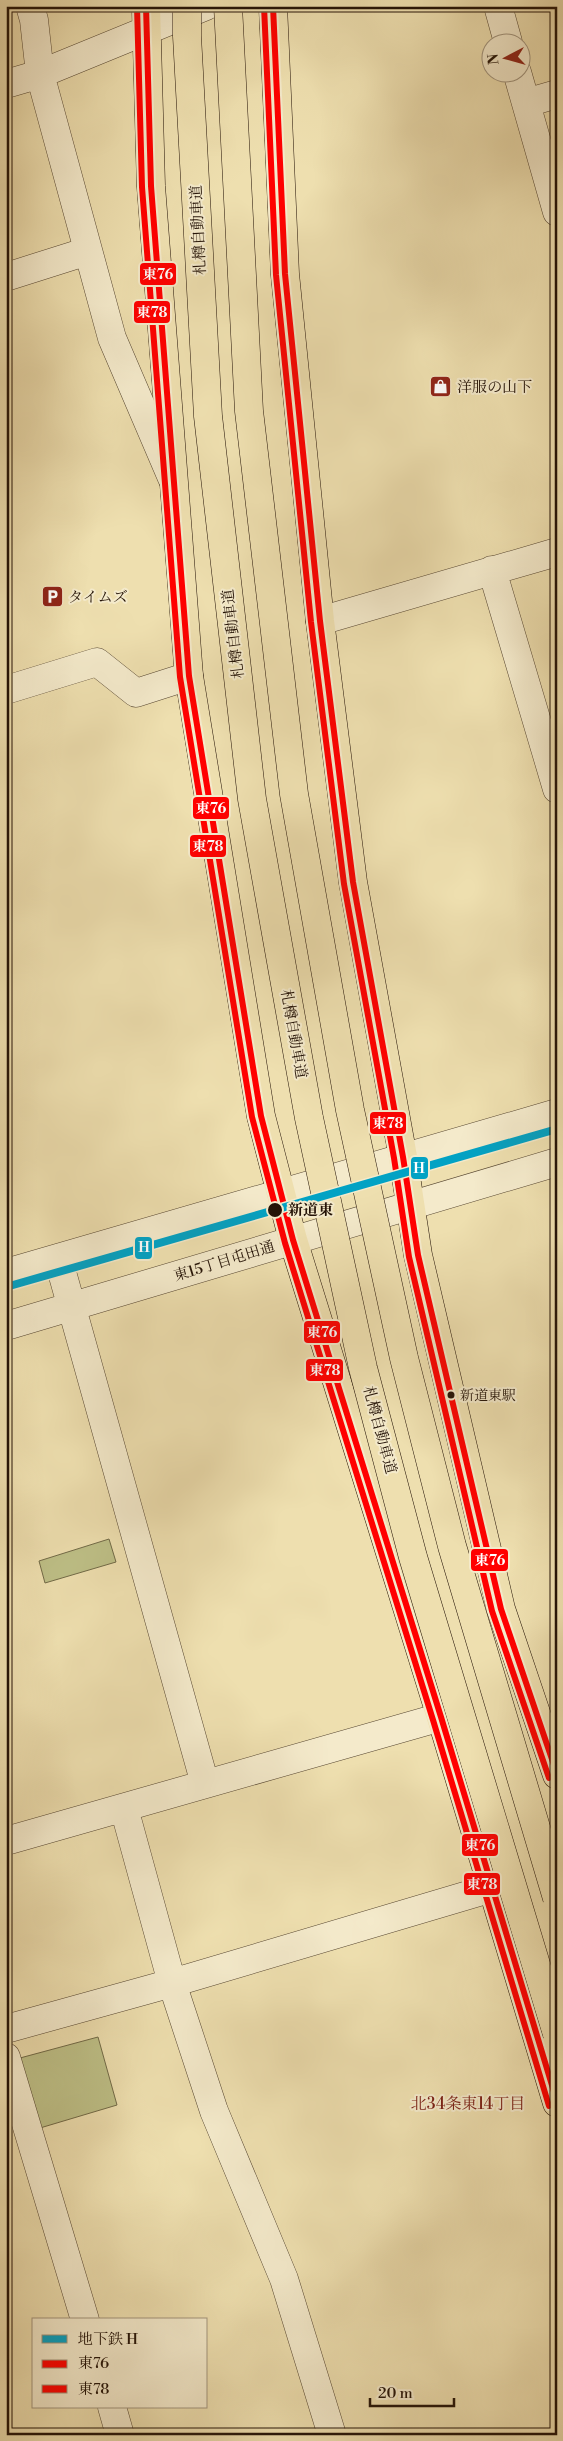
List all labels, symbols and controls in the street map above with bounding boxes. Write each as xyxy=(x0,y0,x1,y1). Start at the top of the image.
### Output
north arrow xyxy=(480,32,530,82)
text: N xyxy=(485,53,504,66)
street label: 札樽自動車道 xyxy=(187,185,210,275)
line badge: 東76 xyxy=(139,262,177,286)
text: 東76 xyxy=(143,266,173,284)
line badge: 東78 xyxy=(133,300,171,324)
text: 東78 xyxy=(137,304,168,322)
shop icon: 洋服の山下 xyxy=(429,375,453,399)
place label: 洋服の山下 xyxy=(457,378,532,397)
parking icon: タイムズ xyxy=(40,585,64,609)
place label: タイムズ xyxy=(68,588,128,607)
street label: 札樽自動車道 xyxy=(219,588,248,680)
line badge: 東76 xyxy=(192,796,230,820)
text: 東76 xyxy=(196,800,226,818)
line badge: 東78 xyxy=(189,834,227,858)
text: 東78 xyxy=(193,838,224,856)
street label: 札樽自動車道 xyxy=(276,988,311,1080)
line badge: 東78 xyxy=(369,1111,407,1135)
text: 東78 xyxy=(373,1115,404,1133)
line badge: H xyxy=(410,1156,429,1180)
text: H xyxy=(413,1160,425,1178)
marker: 新道東 xyxy=(266,1201,284,1219)
place label: 新道東 xyxy=(288,1201,334,1220)
line badge: H xyxy=(134,1236,153,1260)
street label: 東15丁目屯田通 xyxy=(171,1237,277,1286)
text: H xyxy=(138,1239,150,1257)
line badge: 東76 xyxy=(303,1320,341,1344)
text: 東76 xyxy=(307,1324,337,1342)
line badge: 東78 xyxy=(305,1358,344,1382)
text: 東78 xyxy=(310,1362,341,1380)
street label: 札樽自動車道 xyxy=(359,1384,400,1476)
place label: 新道東駅 xyxy=(460,1387,516,1405)
marker: 新道東駅 xyxy=(446,1390,456,1400)
line badge: 東76 xyxy=(470,1548,509,1572)
text: 東76 xyxy=(475,1552,505,1570)
line badge: 東76 xyxy=(461,1833,499,1857)
text: 東76 xyxy=(465,1837,495,1855)
line badge: 東78 xyxy=(463,1872,501,1896)
text: 東78 xyxy=(467,1876,498,1894)
district label: 北34条東14丁目 xyxy=(411,2094,525,2114)
legend xyxy=(32,2318,208,2408)
text: 地下鉄 H xyxy=(78,2330,138,2349)
text: 東76 xyxy=(78,2354,109,2373)
scale bar xyxy=(370,2376,454,2408)
text: 東78 xyxy=(78,2380,109,2399)
text: 20 m xyxy=(378,2384,413,2403)

